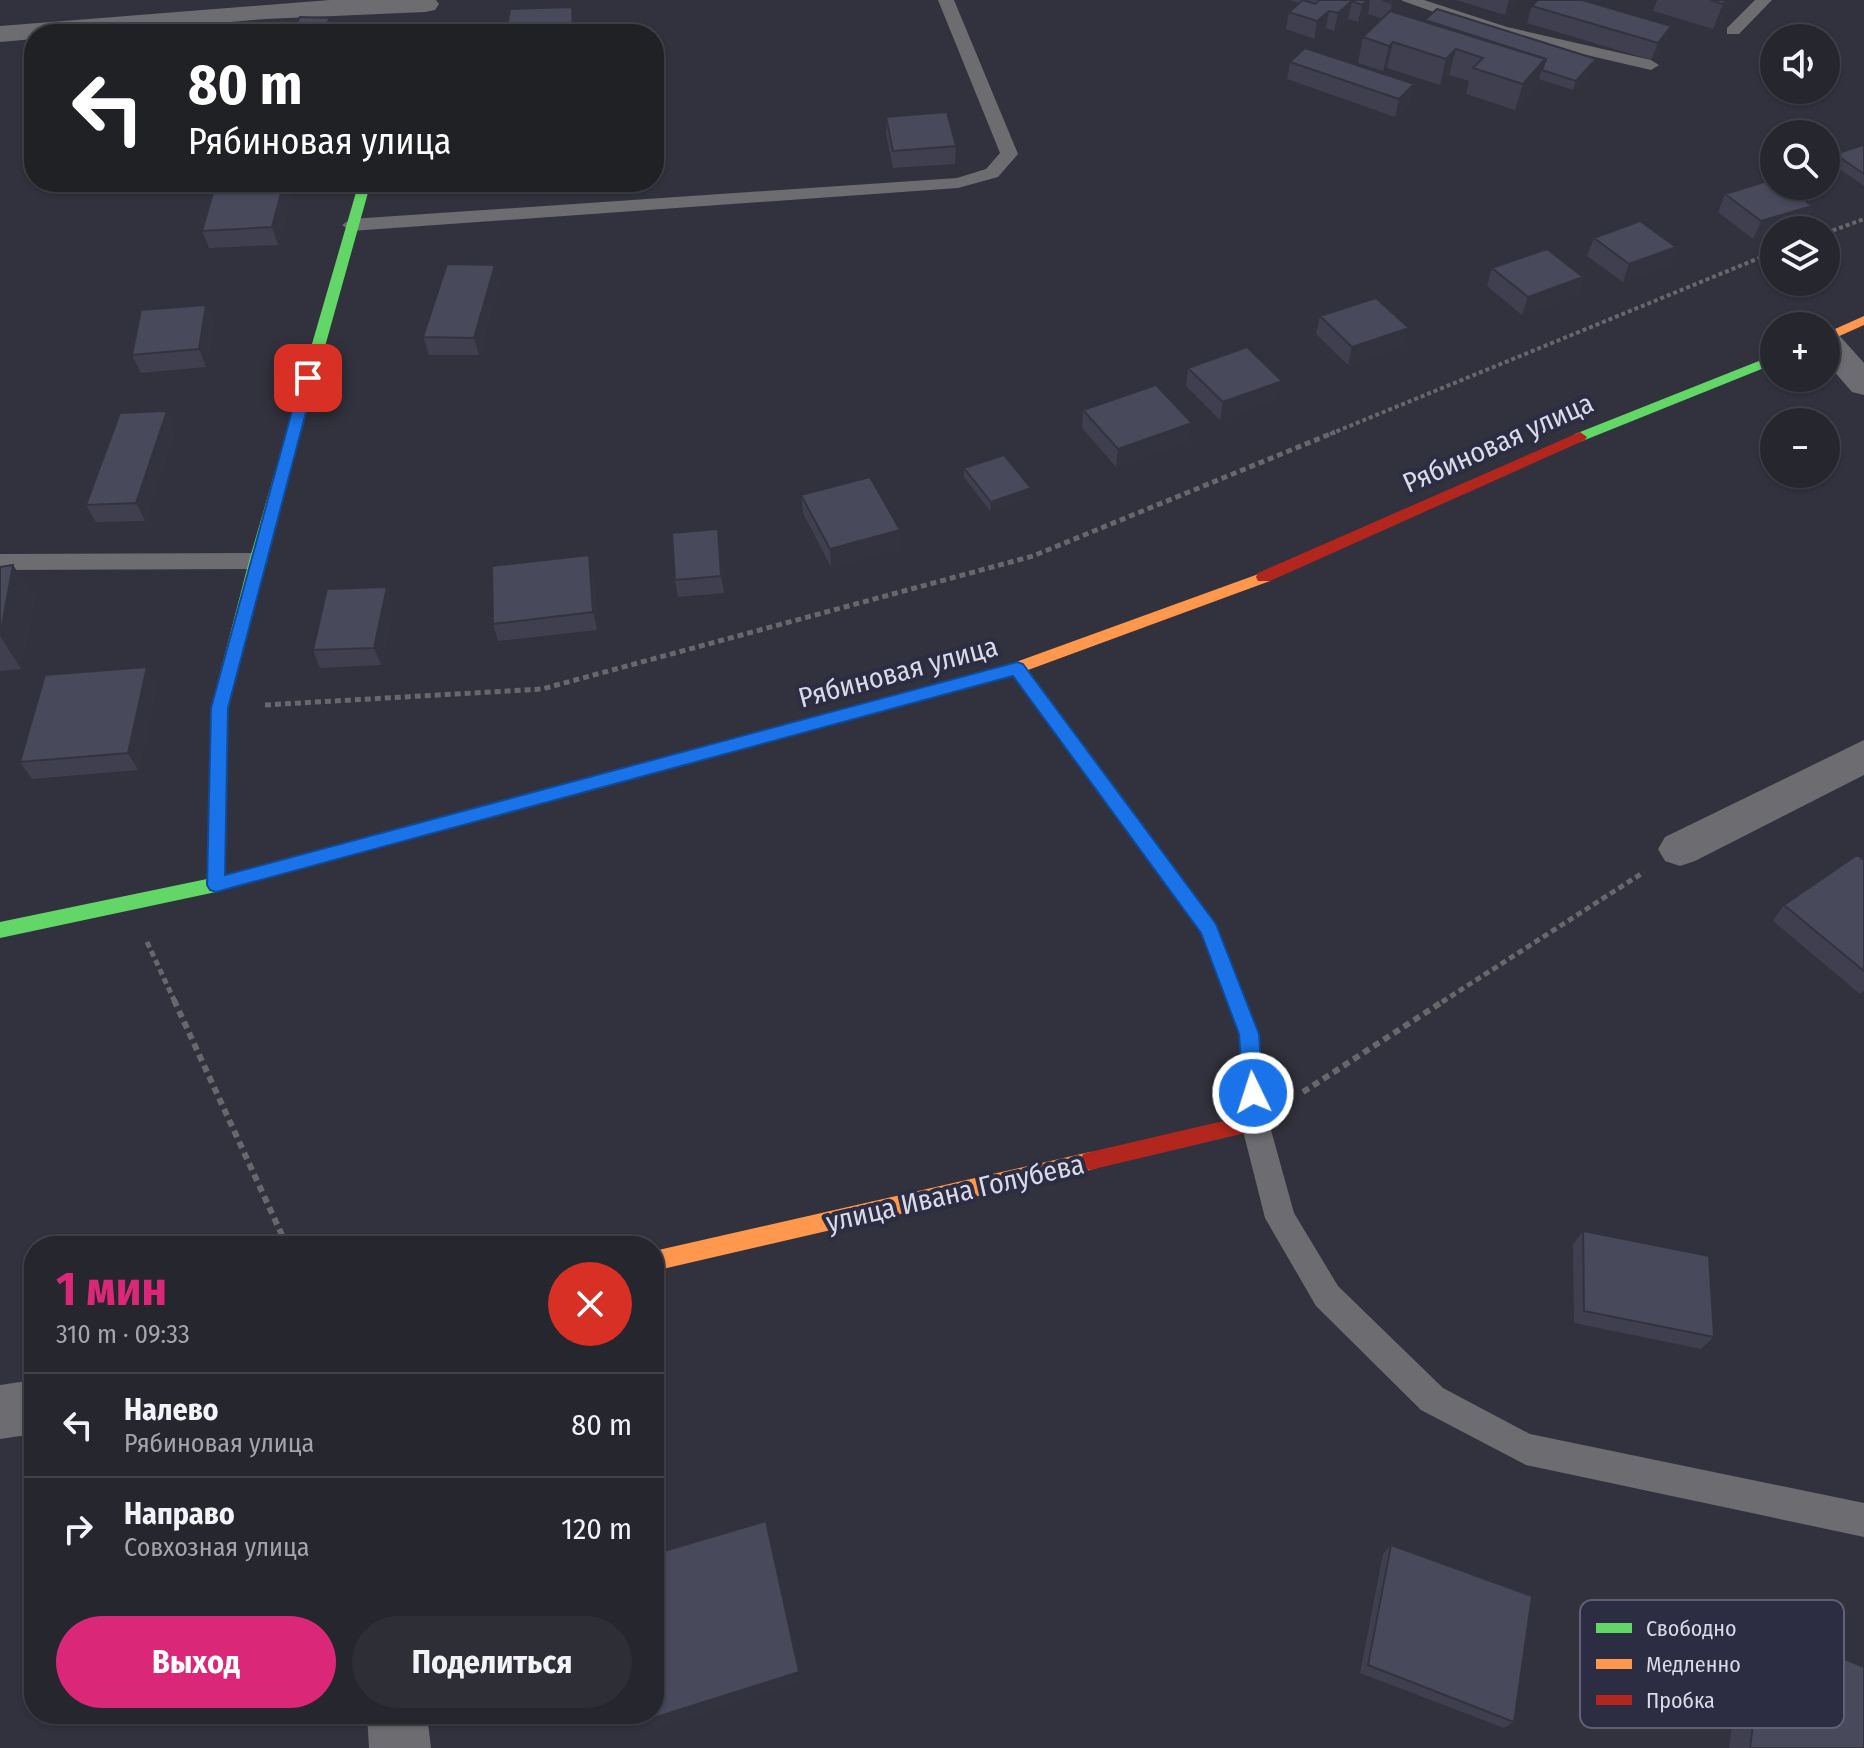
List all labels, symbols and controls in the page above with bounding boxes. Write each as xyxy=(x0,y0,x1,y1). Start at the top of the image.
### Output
map controls xyxy=(1760,24,1840,488)
button: sound xyxy=(1760,24,1840,104)
text: 80 m xyxy=(188,52,303,119)
icon: left xyxy=(56,56,160,160)
text: Рябиновая улица xyxy=(188,120,451,164)
button: search xyxy=(1760,120,1840,200)
button: layers xyxy=(1760,216,1840,296)
button: + xyxy=(1760,312,1840,392)
pin xyxy=(274,344,342,412)
icon: arrive xyxy=(286,356,330,400)
street label: Рябиновая улица xyxy=(1398,386,1598,500)
button: − xyxy=(1760,408,1840,488)
street label: Рябиновая улица xyxy=(795,630,1001,714)
position arrow xyxy=(1211,1051,1295,1135)
street label: улица Ивана Голубева xyxy=(823,1147,1087,1239)
text: 1 мин xyxy=(56,1260,167,1318)
button: close xyxy=(548,1262,632,1346)
text: 310 m · 09:33 xyxy=(56,1319,190,1350)
text: Налево xyxy=(124,1392,219,1428)
icon: left xyxy=(56,1403,100,1447)
text: 80 m xyxy=(571,1407,632,1443)
text: Рябиновая улица xyxy=(124,1428,314,1459)
text: Направо xyxy=(124,1496,235,1532)
icon: right xyxy=(56,1507,100,1551)
text: 120 m xyxy=(561,1511,632,1547)
text: Совхозная улица xyxy=(124,1532,310,1563)
legend xyxy=(1580,1600,1844,1728)
text: Свободно xyxy=(1646,1615,1737,1642)
button: Выход xyxy=(56,1616,336,1708)
button: Поделиться xyxy=(352,1616,632,1708)
text: Медленно xyxy=(1646,1651,1741,1678)
text: Пробка xyxy=(1646,1687,1715,1714)

